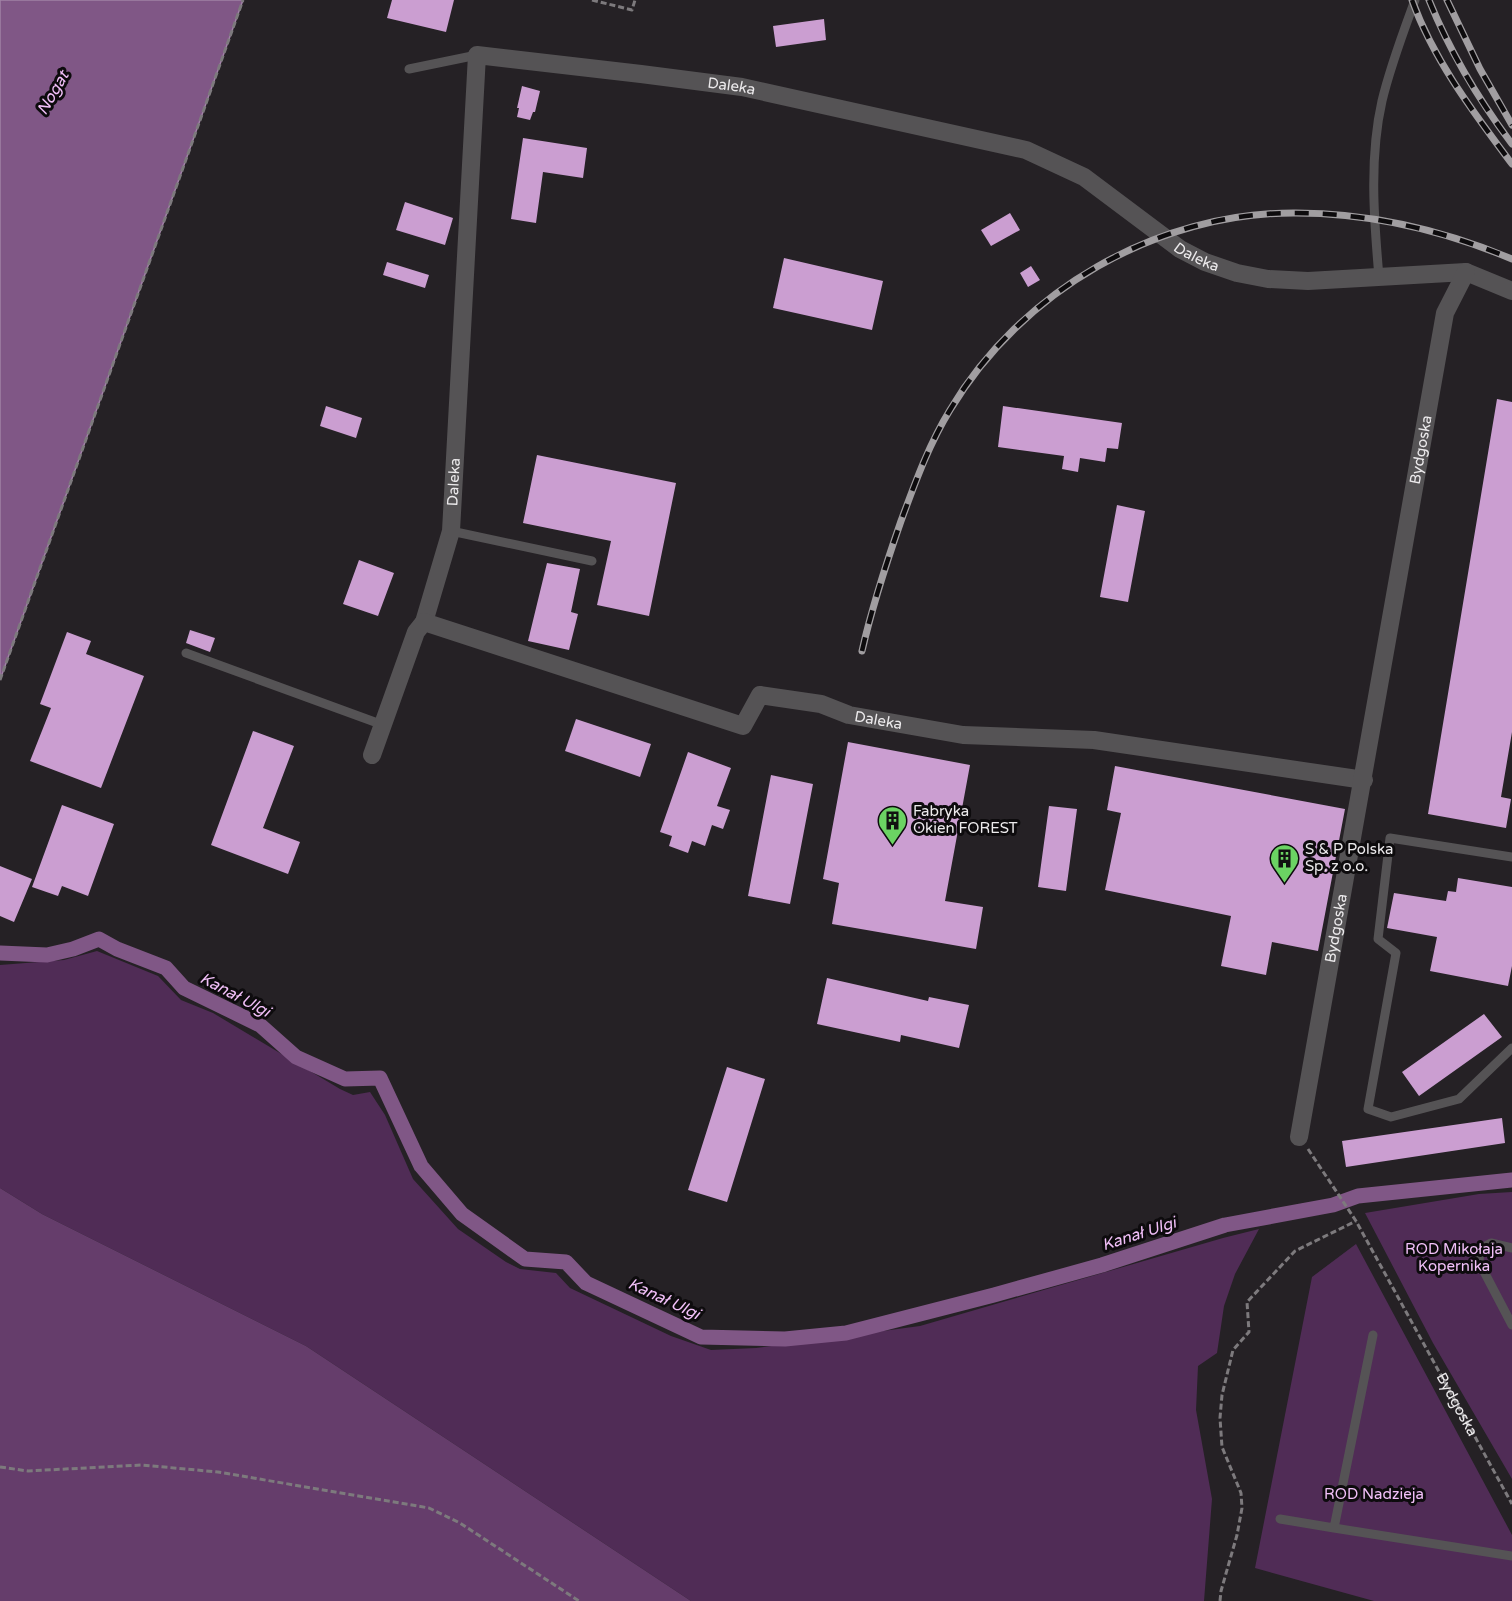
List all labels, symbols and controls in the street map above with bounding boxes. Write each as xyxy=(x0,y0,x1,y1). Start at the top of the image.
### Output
water label: Nogat xyxy=(32,66,74,119)
street label: Daleka xyxy=(706,74,757,99)
street label: Daleka xyxy=(1170,238,1222,275)
street label: Bydgoska xyxy=(1406,414,1436,486)
street label: Daleka xyxy=(443,457,464,507)
street label: Daleka xyxy=(853,707,904,733)
place label: Fabryka Okien FOREST xyxy=(913,802,1018,837)
building icon: Fabryka Okien FOREST xyxy=(876,804,908,846)
place label: S & P Polska Sp. z o.o. xyxy=(1305,840,1393,875)
building icon: S & P Polska Sp. z o.o. xyxy=(1268,842,1300,884)
street label: Bydgoska xyxy=(1321,892,1351,964)
water label: Kanał Ulgi xyxy=(196,968,275,1023)
water label: Kanał Ulgi xyxy=(1099,1212,1180,1255)
park label: ROD Mikołaja Kopernika xyxy=(1405,1240,1503,1275)
water label: Kanał Ulgi xyxy=(625,1274,705,1325)
street label: Bydgoska xyxy=(1432,1369,1482,1439)
park label: ROD Nadzieja xyxy=(1324,1485,1424,1503)

